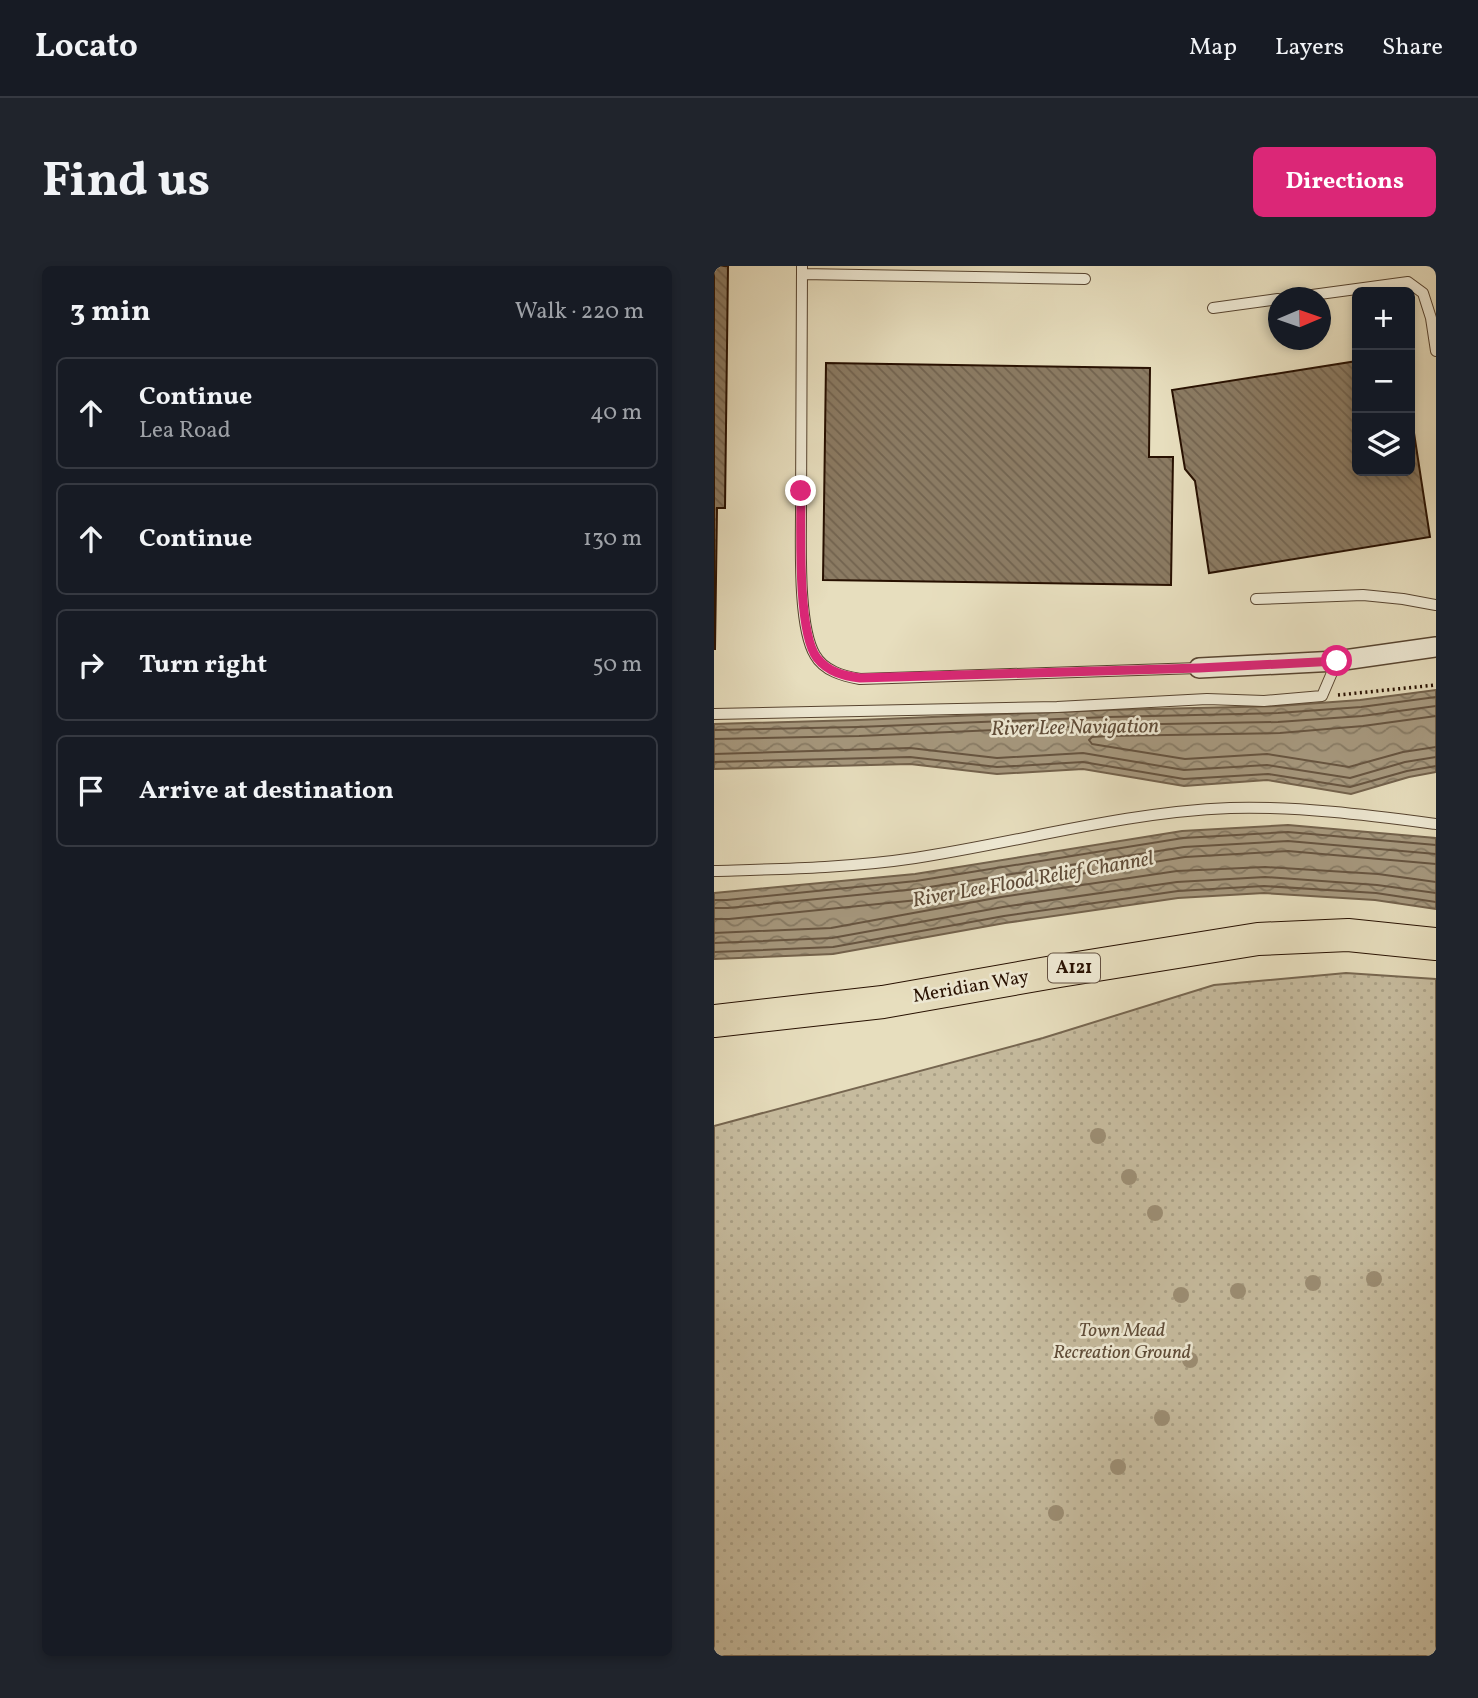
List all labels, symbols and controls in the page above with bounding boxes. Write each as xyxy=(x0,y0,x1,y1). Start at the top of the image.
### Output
text: Locato xyxy=(35,25,138,71)
text: Map xyxy=(1189,31,1237,65)
text: Layers xyxy=(1275,31,1344,65)
text: Share xyxy=(1382,31,1443,65)
button: Directions xyxy=(1253,147,1436,217)
text: Find us xyxy=(42,148,210,217)
north arrow xyxy=(1268,287,1331,350)
map controls xyxy=(1352,287,1415,476)
button: + xyxy=(1352,287,1415,350)
text: 3 min xyxy=(70,291,151,333)
text: Walk · 220 m xyxy=(515,296,644,328)
button: − xyxy=(1352,350,1415,413)
text: Continue xyxy=(139,379,252,415)
icon: ahead xyxy=(72,394,110,432)
text: 40 m xyxy=(590,397,642,429)
button: layers xyxy=(1352,413,1415,476)
text: Lea Road xyxy=(139,415,231,447)
route end xyxy=(785,475,816,506)
icon: ahead xyxy=(72,520,110,558)
text: Continue xyxy=(139,521,252,557)
text: 130 m xyxy=(583,523,642,555)
route start xyxy=(1321,645,1352,676)
icon: right xyxy=(72,646,110,684)
text: Turn right xyxy=(139,647,267,683)
text: 50 m xyxy=(593,649,642,681)
water label: River Lee Navigation xyxy=(991,712,1159,744)
icon: arrive xyxy=(72,772,110,810)
text: Arrive at destination xyxy=(139,773,394,809)
water label: River Lee Flood Relief Channel xyxy=(910,844,1156,916)
road number: A121 xyxy=(1048,954,1100,982)
street label: Meridian Way xyxy=(911,964,1031,1010)
park label: Town Mead Recreation Ground xyxy=(1053,1318,1191,1366)

